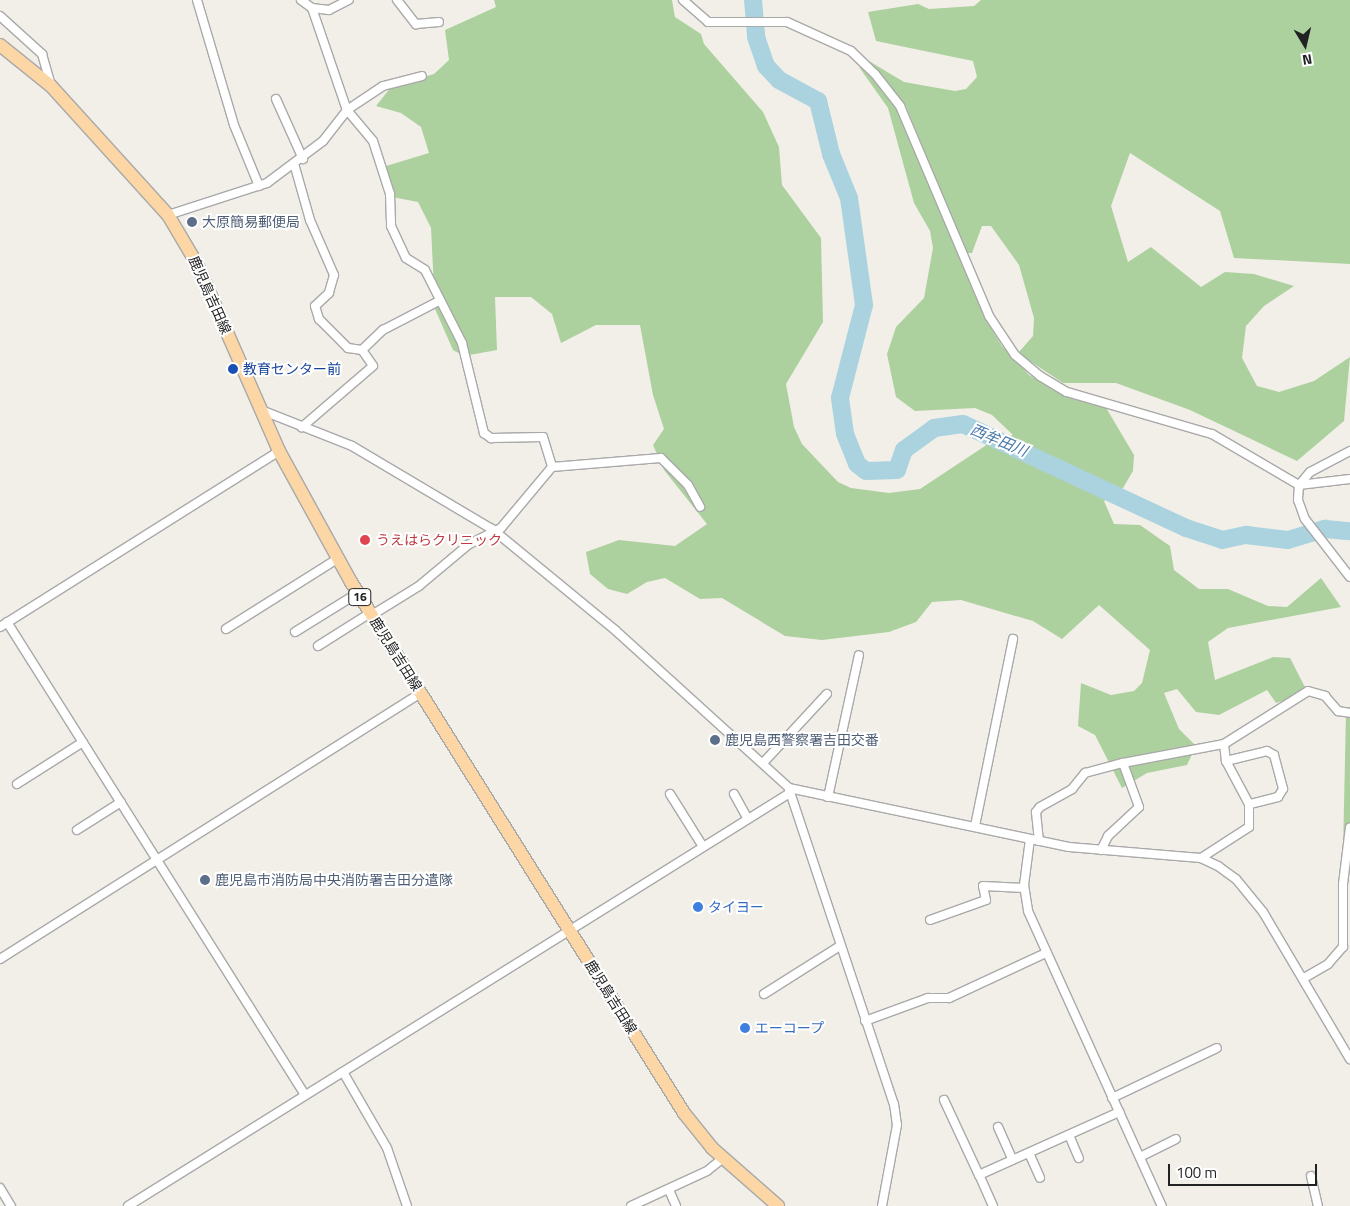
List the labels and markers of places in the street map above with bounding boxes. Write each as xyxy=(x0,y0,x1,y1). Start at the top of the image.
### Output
place label: 大原簡易郵便局 xyxy=(202,214,300,230)
marker: 大原簡易郵便局 xyxy=(186,216,198,228)
place label: 教育センター前 xyxy=(243,361,341,377)
marker: 教育センター前 xyxy=(227,363,239,375)
place label: うえはらクリニック xyxy=(376,532,502,548)
marker: うえはらクリニック xyxy=(358,533,372,547)
place label: 鹿児島西警察署吉田交番 xyxy=(725,732,879,748)
marker: 鹿児島西警察署吉田交番 xyxy=(709,734,721,746)
place label: 鹿児島市消防局中央消防署吉田分遣隊 xyxy=(215,872,453,888)
marker: 鹿児島市消防局中央消防署吉田分遣隊 xyxy=(199,874,211,886)
place label: タイヨー xyxy=(708,899,764,915)
marker: タイヨー xyxy=(692,901,704,913)
place label: エーコープ xyxy=(755,1020,825,1036)
marker: エーコープ xyxy=(739,1022,751,1034)

